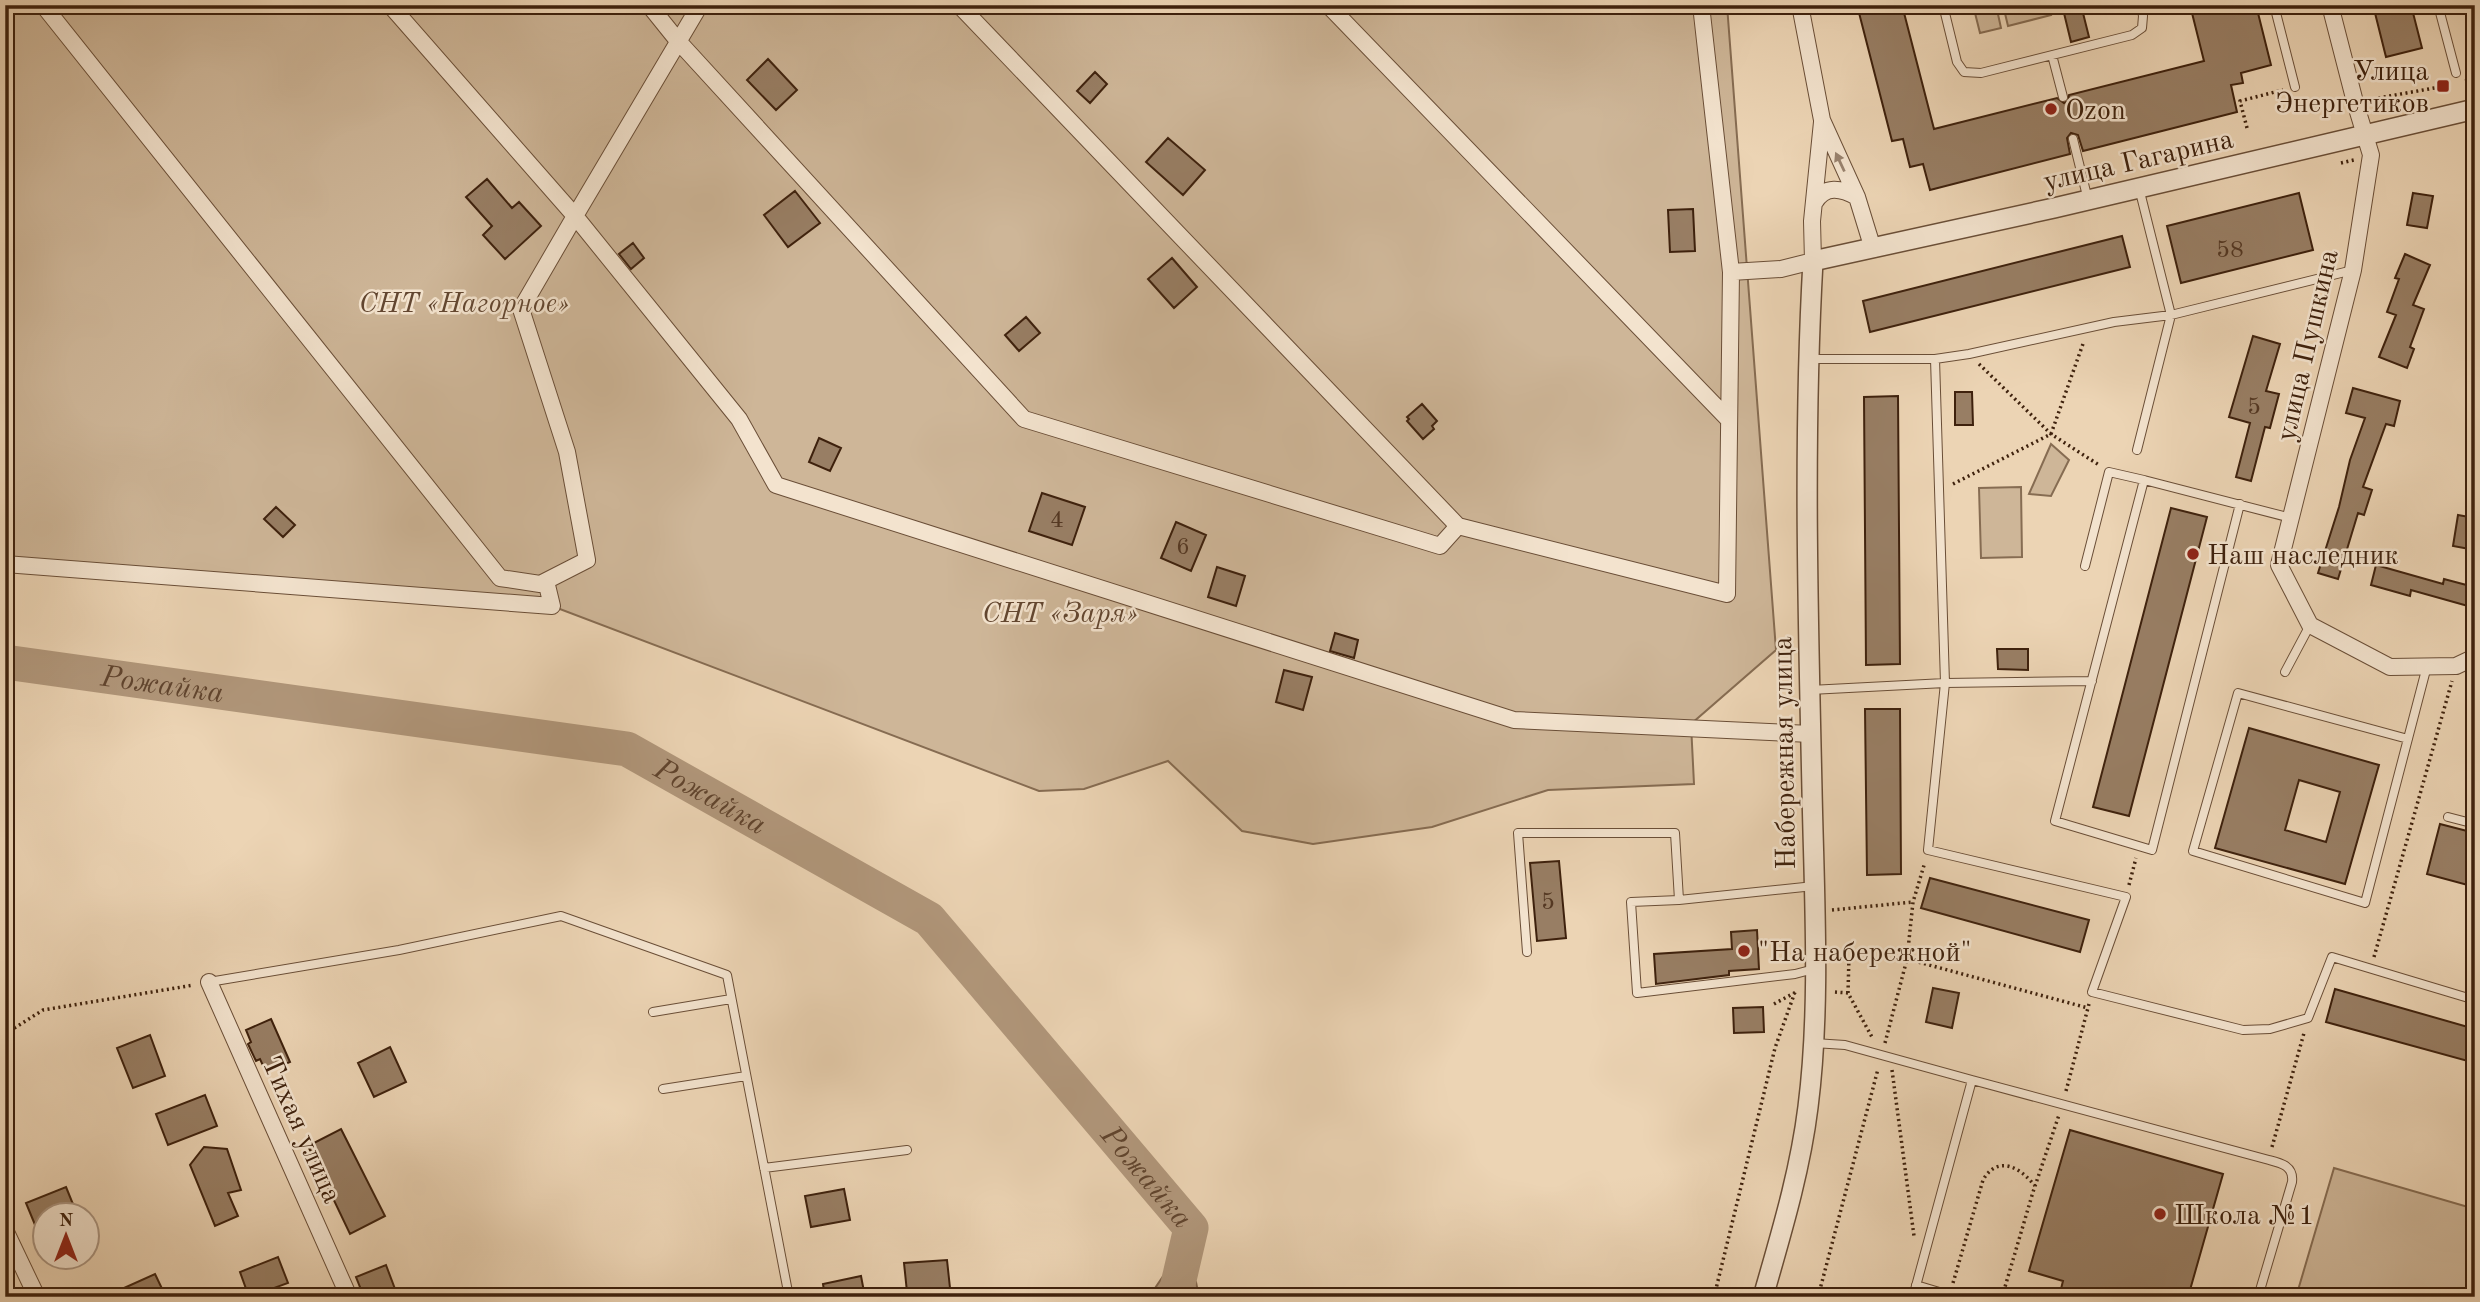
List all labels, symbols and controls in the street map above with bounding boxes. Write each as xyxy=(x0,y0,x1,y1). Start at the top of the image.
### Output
place label: Улица Энергетиков xyxy=(2275,59,2429,119)
marker: Улица Энергетиков xyxy=(2435,78,2451,94)
place label: Ozon xyxy=(2065,98,2126,126)
marker: Ozon xyxy=(2043,101,2059,117)
street label: улица Гагарина xyxy=(2041,126,2236,197)
one-way arrow xyxy=(1835,152,1846,172)
house number: 58 xyxy=(2216,239,2244,263)
street label: улица Пушкина xyxy=(2273,247,2345,444)
park label: СНТ «Нагорное» xyxy=(359,291,569,319)
house number: 5 xyxy=(2247,396,2261,420)
house number: 4 xyxy=(1050,509,1064,533)
house number: 6 xyxy=(1176,536,1190,560)
place label: Наш наследник xyxy=(2207,543,2399,571)
marker: Наш наследник xyxy=(2185,546,2201,562)
park label: СНТ «Заря» xyxy=(982,600,1138,629)
street label: Набережная улица xyxy=(1770,636,1802,870)
water label: Рожайка xyxy=(98,662,226,709)
water label: Рожайка xyxy=(647,754,771,841)
house number: 5 xyxy=(1541,891,1555,915)
place label: "На набережной" xyxy=(1758,940,1972,968)
marker: "На набережной" xyxy=(1736,943,1752,959)
street label: Тихая улица xyxy=(255,1053,345,1208)
water label: Рожайка xyxy=(1094,1120,1197,1235)
north arrow xyxy=(32,1200,102,1270)
place label: Школа №1 xyxy=(2174,1203,2315,1231)
marker: Школа №1 xyxy=(2152,1206,2168,1222)
text: N xyxy=(59,1212,74,1231)

